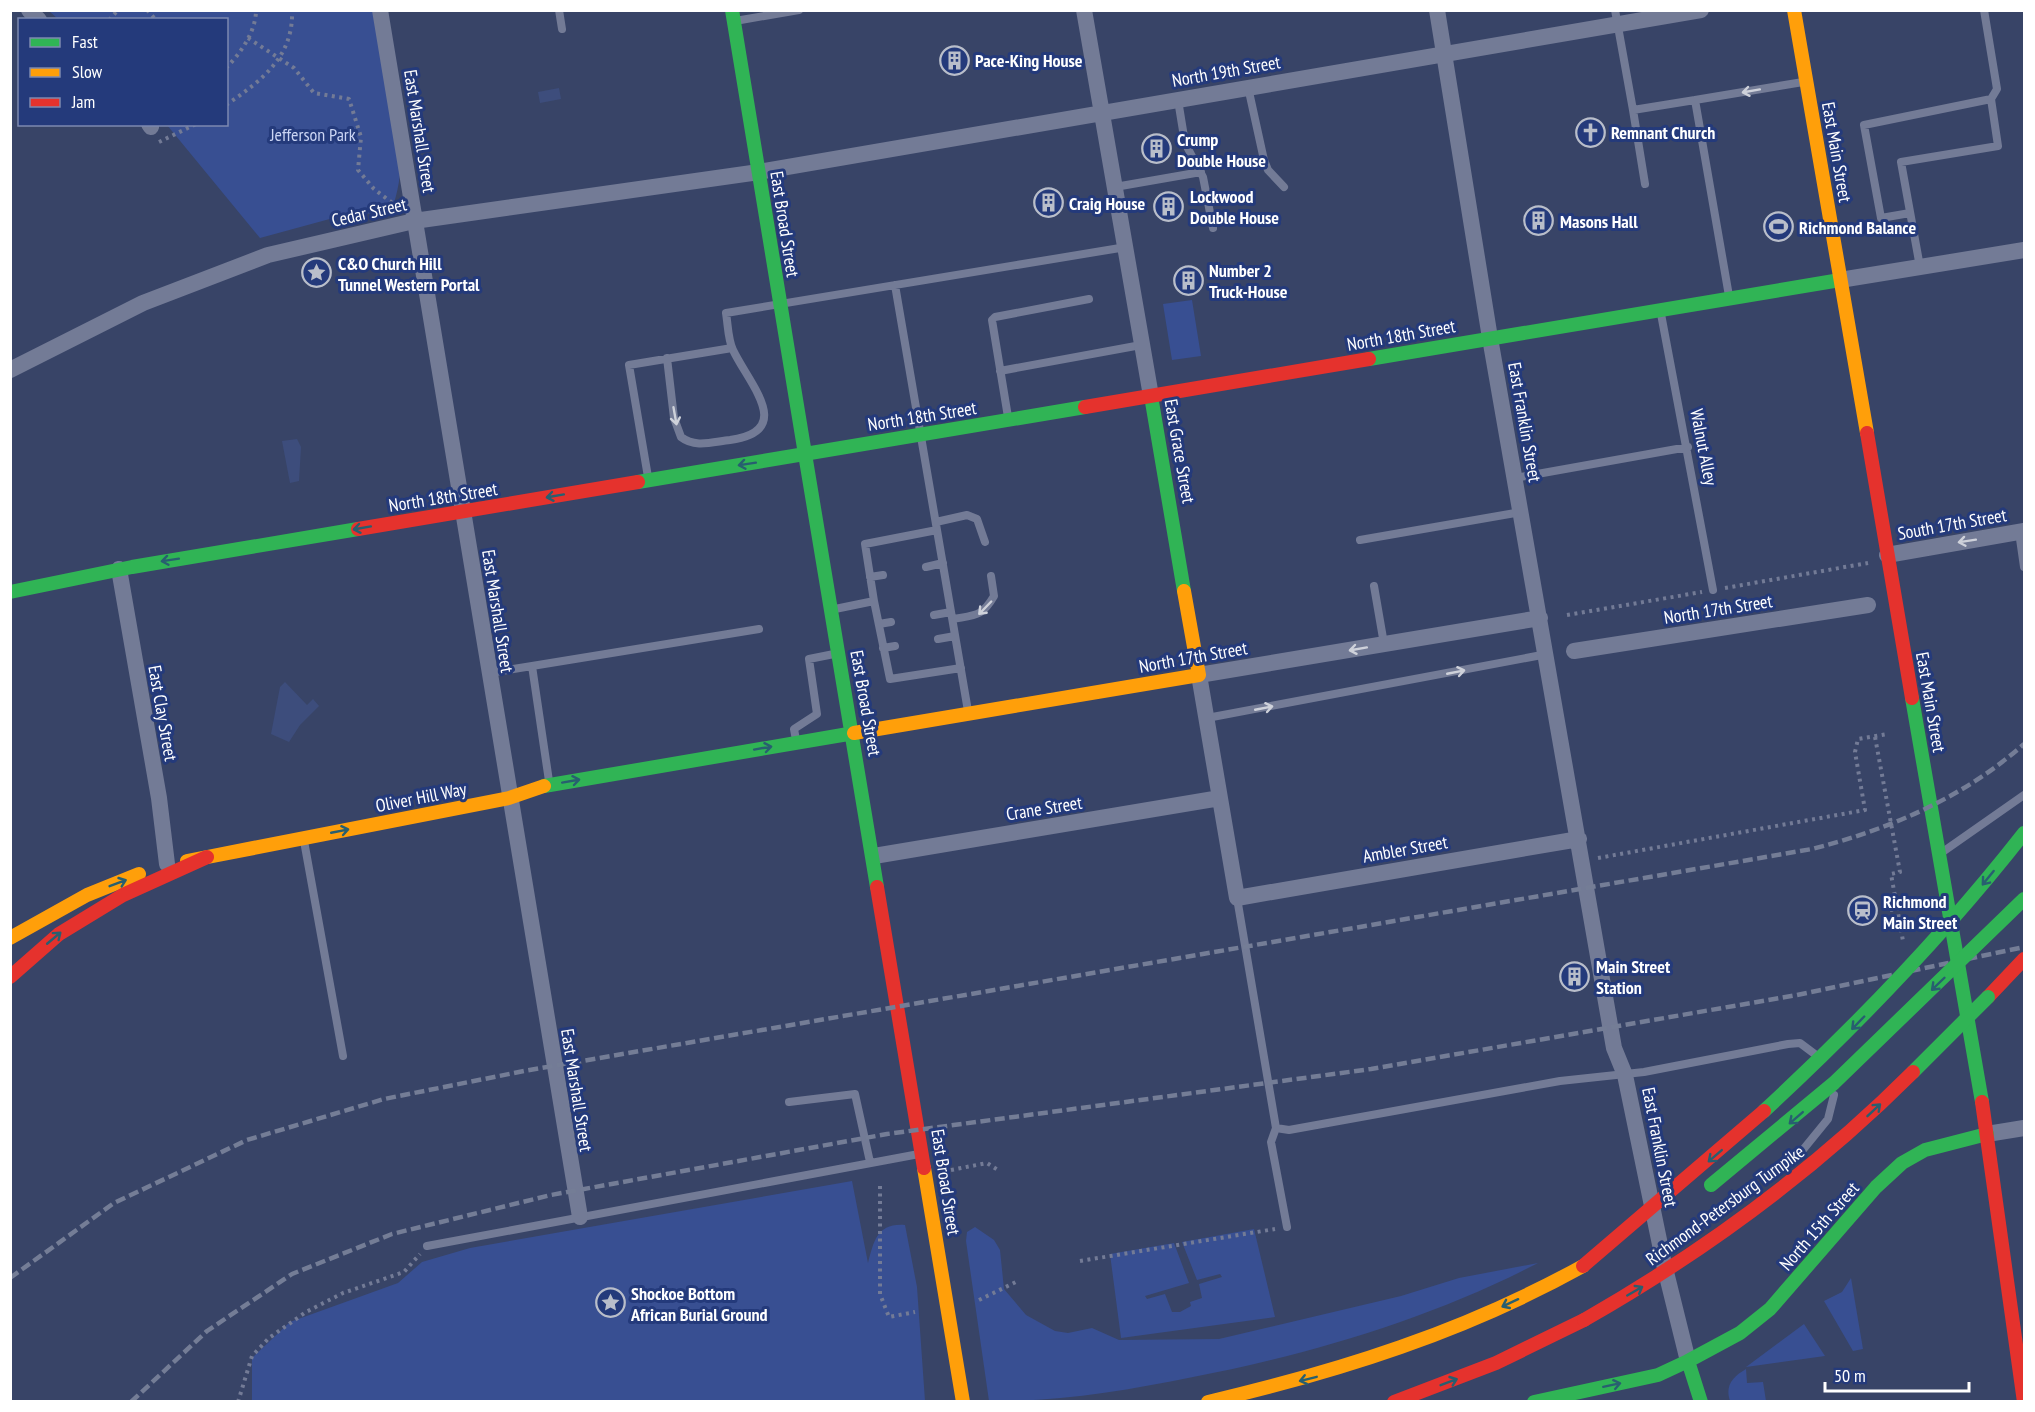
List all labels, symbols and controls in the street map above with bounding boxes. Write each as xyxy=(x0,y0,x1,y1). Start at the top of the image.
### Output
legend xyxy=(18,18,228,126)
text: Fast xyxy=(72,30,98,53)
building icon: Pace-King House xyxy=(938,44,970,76)
place label: Pace-King House xyxy=(975,49,1083,72)
street label: North 19th Street xyxy=(1170,50,1282,92)
text: Slow xyxy=(72,60,103,83)
street label: East Marshall Street xyxy=(399,68,441,194)
one-way arrow xyxy=(1741,85,1761,96)
text: Jam xyxy=(71,90,95,113)
street label: East Main Street xyxy=(1817,100,1857,204)
church icon: Remnant Church xyxy=(1574,116,1606,148)
place label: Remnant Church xyxy=(1611,121,1715,144)
park label: Jefferson Park xyxy=(269,123,356,146)
place label: Crump Double House xyxy=(1177,128,1266,172)
building icon: Crump Double House xyxy=(1140,133,1172,165)
street label: East Broad Street xyxy=(765,169,805,279)
place label: Lockwood Double House xyxy=(1190,185,1279,229)
building icon: Craig House xyxy=(1032,187,1064,219)
building icon: Lockwood Double House xyxy=(1153,190,1185,222)
street label: Cedar Street xyxy=(329,192,409,232)
place label: Craig House xyxy=(1069,192,1145,215)
building icon: Masons Hall xyxy=(1523,205,1555,237)
place label: Masons Hall xyxy=(1560,210,1638,233)
sports icon: Richmond Balance xyxy=(1762,211,1794,243)
place label: Richmond Balance xyxy=(1799,216,1916,239)
place label: C&O Church Hill Tunnel Western Portal xyxy=(338,252,480,296)
place icon: C&O Church Hill Tunnel Western Portal xyxy=(301,257,333,289)
place label: Number 2 Truck-House xyxy=(1209,259,1288,303)
building icon: Number 2 Truck-House xyxy=(1172,264,1204,296)
street label: North 18th Street xyxy=(1345,314,1457,356)
street label: East Franklin Street xyxy=(1503,360,1547,484)
street label: North 18th Street xyxy=(866,396,978,436)
street label: East Grace Street xyxy=(1160,397,1200,505)
one-way arrow xyxy=(670,406,681,425)
street label: Walnut Alley xyxy=(1685,407,1723,488)
one-way arrow xyxy=(738,458,757,469)
street label: North 18th Street xyxy=(387,477,499,517)
one-way arrow xyxy=(545,491,565,502)
street label: South 17th Street xyxy=(1896,503,2008,545)
one-way arrow xyxy=(353,523,373,534)
one-way arrow xyxy=(1957,536,1977,547)
street label: East Marshall Street xyxy=(477,548,519,674)
one-way arrow xyxy=(161,555,180,566)
street label: North 17th Street xyxy=(1662,589,1774,629)
one-way arrow xyxy=(978,600,992,615)
street label: North 17th Street xyxy=(1137,636,1249,678)
one-way arrow xyxy=(1349,643,1369,654)
street label: East Broad Street xyxy=(845,648,887,758)
street label: East Main Street xyxy=(1911,650,1951,754)
street label: East Clay Street xyxy=(143,663,183,763)
one-way arrow xyxy=(1445,666,1465,677)
one-way arrow xyxy=(1254,702,1273,713)
one-way arrow xyxy=(753,743,773,754)
one-way arrow xyxy=(561,775,580,786)
street label: Oliver Hill Way xyxy=(374,777,469,817)
street label: Crane Street xyxy=(1004,791,1084,825)
one-way arrow xyxy=(330,825,349,836)
street label: Ambler Street xyxy=(1361,830,1449,868)
one-way arrow xyxy=(1982,870,1995,886)
one-way arrow xyxy=(108,876,127,887)
place label: Richmond Main Street xyxy=(1883,890,1958,934)
station icon: Richmond Main Street xyxy=(1846,895,1878,927)
one-way arrow xyxy=(46,931,61,945)
place label: Main Street Station xyxy=(1596,955,1671,999)
building icon: Main Street Station xyxy=(1559,960,1591,992)
one-way arrow xyxy=(1930,976,1945,991)
one-way arrow xyxy=(1850,1016,1865,1031)
street label: East Marshall Street xyxy=(556,1027,598,1153)
street label: East Franklin Street xyxy=(1637,1085,1683,1209)
one-way arrow xyxy=(1866,1103,1881,1117)
one-way arrow xyxy=(1789,1111,1804,1125)
street label: East Broad Street xyxy=(926,1127,966,1237)
street label: Richmond-Petersburg Turnpike xyxy=(1641,1140,1809,1270)
one-way arrow xyxy=(1708,1149,1723,1163)
street label: North 15th Street xyxy=(1774,1177,1864,1275)
place label: Shockoe Bottom African Burial Ground xyxy=(630,1282,768,1326)
one-way arrow xyxy=(1626,1284,1643,1296)
place icon: Shockoe Bottom African Burial Ground xyxy=(594,1287,626,1319)
one-way arrow xyxy=(1501,1298,1519,1310)
scale bar xyxy=(1825,1355,1969,1393)
text: 50 m xyxy=(1834,1364,1866,1387)
one-way arrow xyxy=(1299,1373,1318,1385)
one-way arrow xyxy=(1439,1376,1458,1387)
one-way arrow xyxy=(1602,1379,1621,1390)

